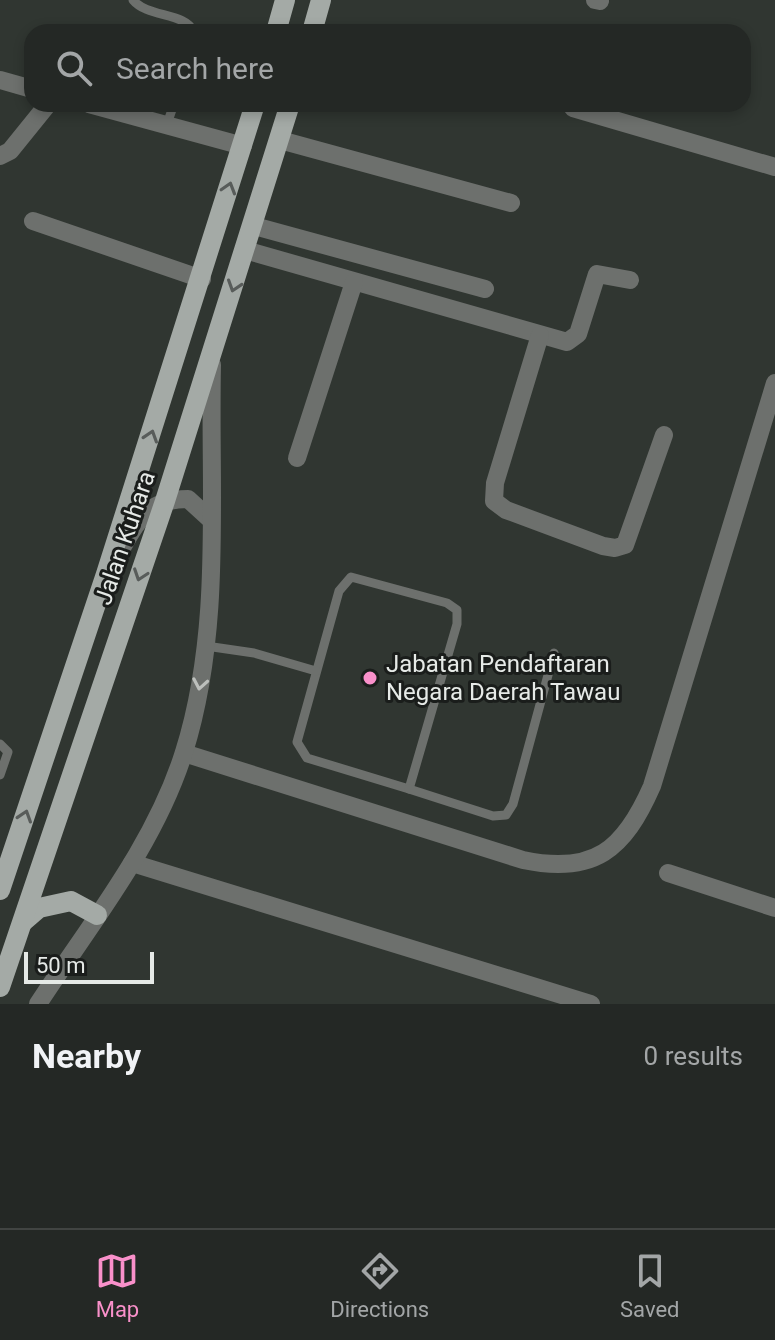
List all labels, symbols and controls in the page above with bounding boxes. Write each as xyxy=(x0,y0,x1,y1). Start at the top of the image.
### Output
search box xyxy=(24,24,751,112)
icon: search xyxy=(52,46,96,90)
text: Search here xyxy=(116,51,274,86)
one-way arrow xyxy=(220,182,236,196)
one-way arrow xyxy=(227,278,243,292)
one-way arrow xyxy=(142,430,158,443)
street label: Jalan Kuhara xyxy=(89,468,161,608)
one-way arrow xyxy=(133,568,149,582)
place label: Jabatan Pendaftaran Negara Daerah Tawau xyxy=(386,650,620,706)
marker: Jabatan Pendaftaran Negara Daerah Tawau xyxy=(361,669,379,687)
one-way arrow xyxy=(192,677,209,691)
one-way arrow xyxy=(16,810,32,824)
scale bar xyxy=(24,948,154,984)
text: 50 m xyxy=(36,953,85,978)
text: Nearby xyxy=(32,1036,141,1076)
text: 0 results xyxy=(644,1041,743,1071)
tab: Map xyxy=(95,1249,139,1322)
tab: Directions xyxy=(330,1249,429,1322)
tab: Saved xyxy=(620,1249,680,1322)

